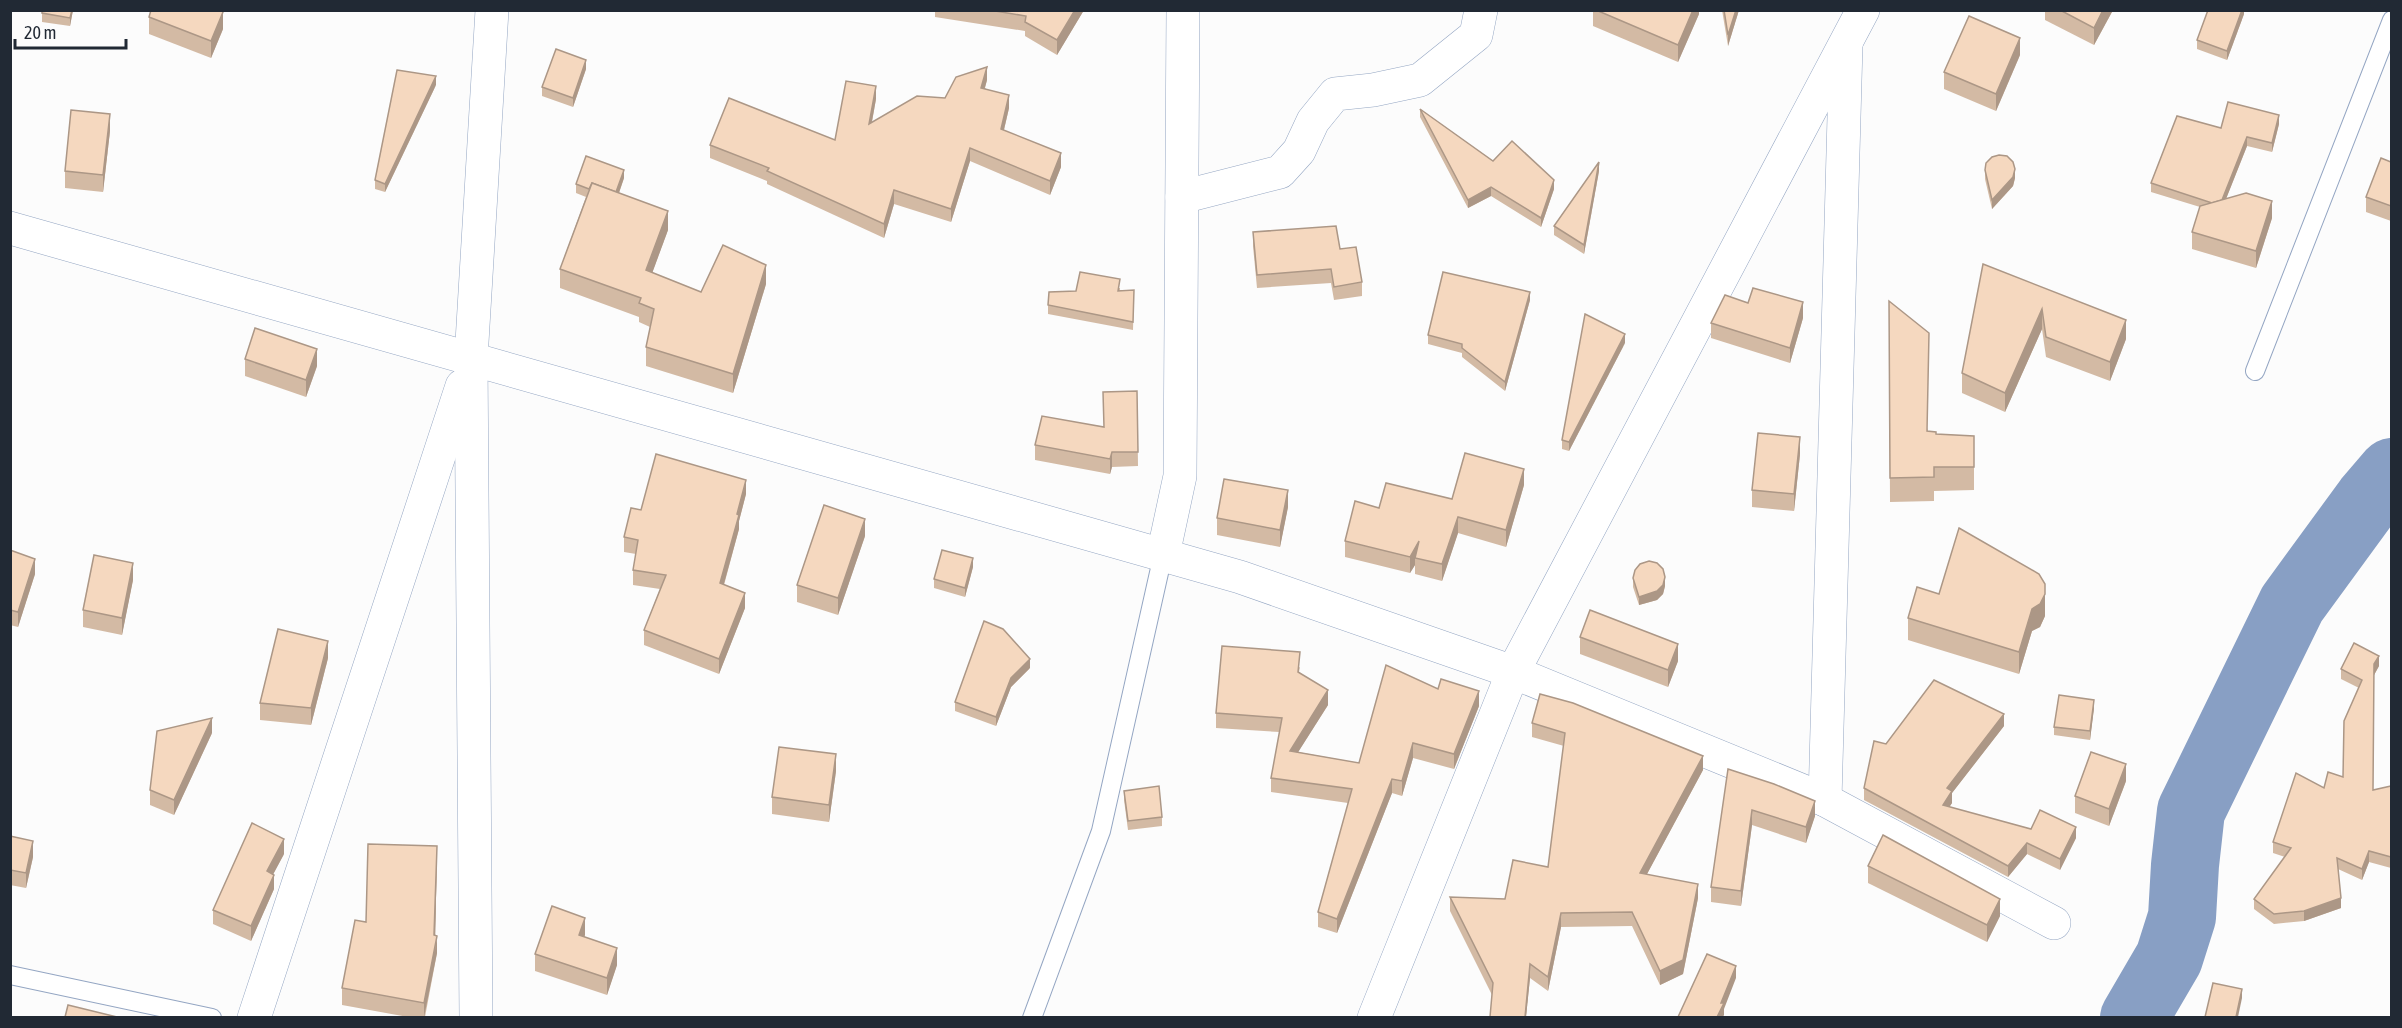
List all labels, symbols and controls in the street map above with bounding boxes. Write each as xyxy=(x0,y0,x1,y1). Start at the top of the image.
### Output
scale bar xyxy=(15,12,126,50)
text: 20 m xyxy=(24,22,56,43)

